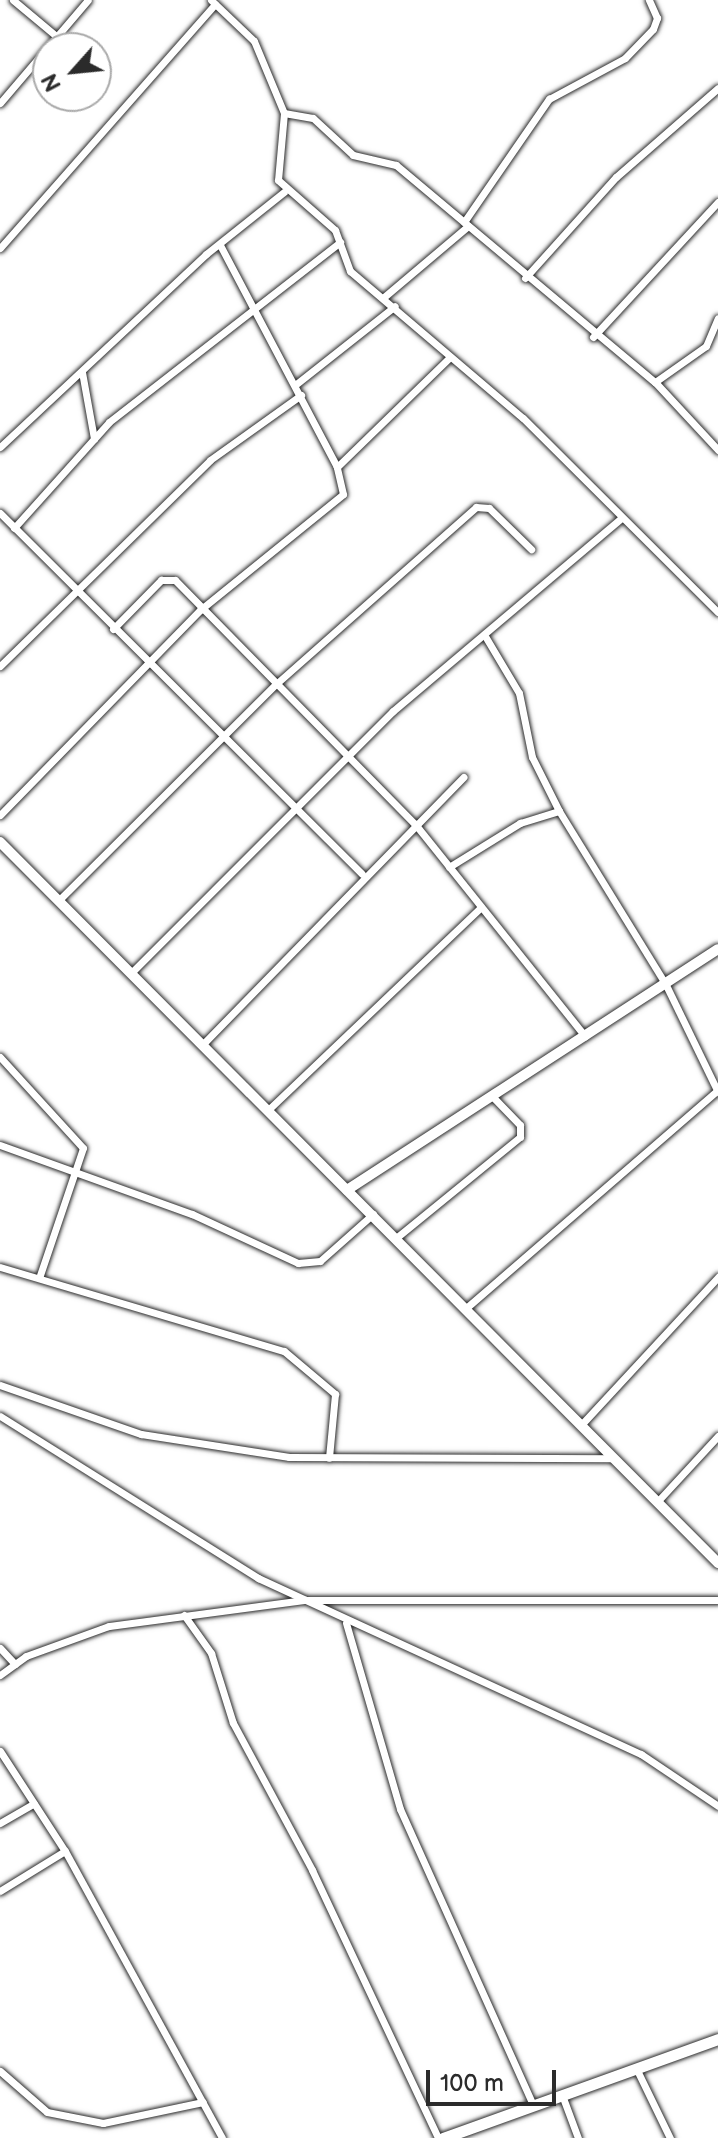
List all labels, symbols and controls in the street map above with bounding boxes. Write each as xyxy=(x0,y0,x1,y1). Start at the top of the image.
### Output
north arrow xyxy=(32,32,112,112)
text: N xyxy=(36,69,68,96)
scale bar xyxy=(430,2054,560,2104)
text: 100 m xyxy=(440,2069,504,2098)

